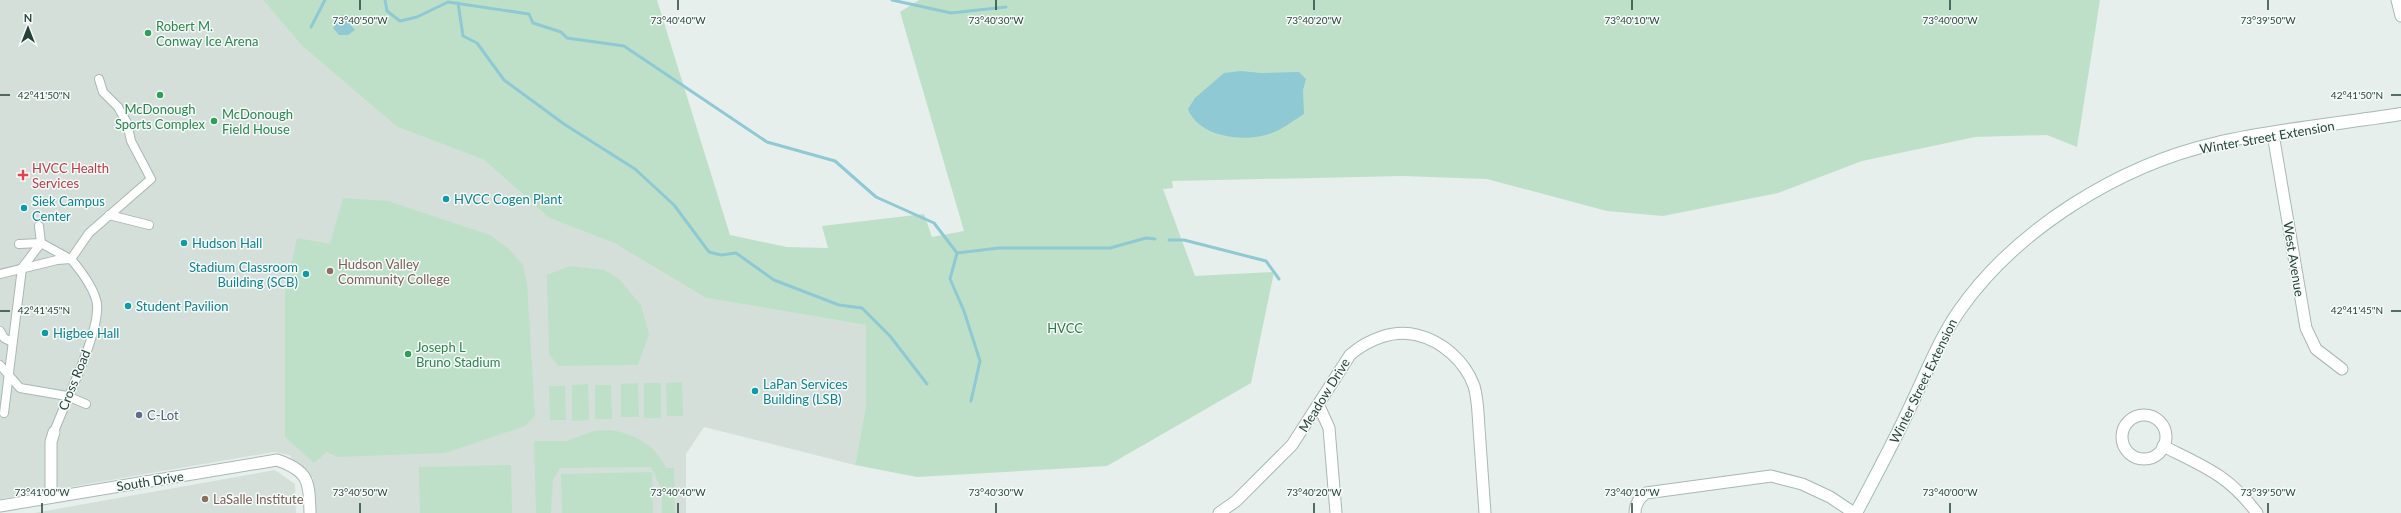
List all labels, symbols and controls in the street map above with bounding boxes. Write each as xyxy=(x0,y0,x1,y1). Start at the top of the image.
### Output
north arrow xyxy=(8,8,48,48)
text: N xyxy=(24,11,32,24)
text: 73°40'50"W xyxy=(332,14,388,26)
text: 73°40'40"W xyxy=(650,14,706,26)
text: 73°40'30"W xyxy=(968,14,1024,26)
text: 73°40'20"W xyxy=(1286,14,1342,26)
text: 73°40'10"W xyxy=(1604,14,1660,26)
text: 73°40'00"W xyxy=(1922,14,1978,26)
text: 73°39'50"W xyxy=(2240,14,2296,26)
place label: Robert M. Conway Ice Arena xyxy=(156,18,258,49)
marker: Robert M. Conway Ice Arena xyxy=(143,28,153,38)
text: 42°41'50"N xyxy=(18,89,70,101)
text: 42°41'50"N xyxy=(2331,89,2383,101)
marker: McDonough Sports Complex xyxy=(155,90,165,100)
place label: McDonough Sports Complex xyxy=(115,101,206,132)
place label: McDonough Field House xyxy=(222,106,293,137)
marker: McDonough Field House xyxy=(209,116,219,126)
street label: Winter Street Extension xyxy=(2198,117,2336,157)
place label: HVCC Health Services xyxy=(32,160,109,191)
marker: HVCC Health Services xyxy=(17,169,29,181)
place label: HVCC Cogen Plant xyxy=(454,191,562,207)
place label: Siek Campus Center xyxy=(32,193,105,224)
marker: HVCC Cogen Plant xyxy=(441,194,451,204)
marker: Siek Campus Center xyxy=(19,203,29,213)
street label: West Avenue xyxy=(2280,220,2308,298)
place label: Hudson Hall xyxy=(192,235,262,251)
marker: Hudson Hall xyxy=(179,238,189,248)
place label: Hudson Valley Community College xyxy=(338,256,450,287)
place label: Stadium Classroom Building (SCB) xyxy=(189,259,298,290)
marker: Hudson Valley Community College xyxy=(325,266,335,276)
marker: Stadium Classroom Building (SCB) xyxy=(301,269,311,279)
place label: Student Pavilion xyxy=(136,298,229,314)
marker: Student Pavilion xyxy=(123,301,133,311)
text: 42°41'45"N xyxy=(18,304,70,316)
text: 42°41'45"N xyxy=(2331,304,2383,316)
street label: Winter Street Extension xyxy=(1886,316,1960,446)
park label: HVCC xyxy=(1047,320,1083,336)
place label: Higbee Hall xyxy=(53,325,119,341)
marker: Higbee Hall xyxy=(40,328,50,338)
place label: Joseph L Bruno Stadium xyxy=(416,339,500,370)
street label: Cross Road xyxy=(55,347,93,413)
marker: Joseph L Bruno Stadium xyxy=(403,349,413,359)
street label: Meadow Drive xyxy=(1295,355,1353,435)
place label: LaPan Services Building (LSB) xyxy=(763,376,848,407)
marker: LaPan Services Building (LSB) xyxy=(750,386,760,396)
place label: C-Lot xyxy=(147,407,179,423)
marker: C-Lot xyxy=(134,410,144,420)
street label: South Drive xyxy=(115,468,185,494)
text: 73°41'00"W xyxy=(14,486,70,498)
text: 73°40'50"W xyxy=(332,486,388,498)
text: 73°40'40"W xyxy=(650,486,706,498)
text: 73°40'30"W xyxy=(968,486,1024,498)
text: 73°40'20"W xyxy=(1286,486,1342,498)
text: 73°40'10"W xyxy=(1604,486,1660,498)
text: 73°40'00"W xyxy=(1922,486,1978,498)
text: 73°39'50"W xyxy=(2240,486,2296,498)
place label: LaSalle Institute xyxy=(213,491,304,507)
marker: LaSalle Institute xyxy=(200,494,210,504)

